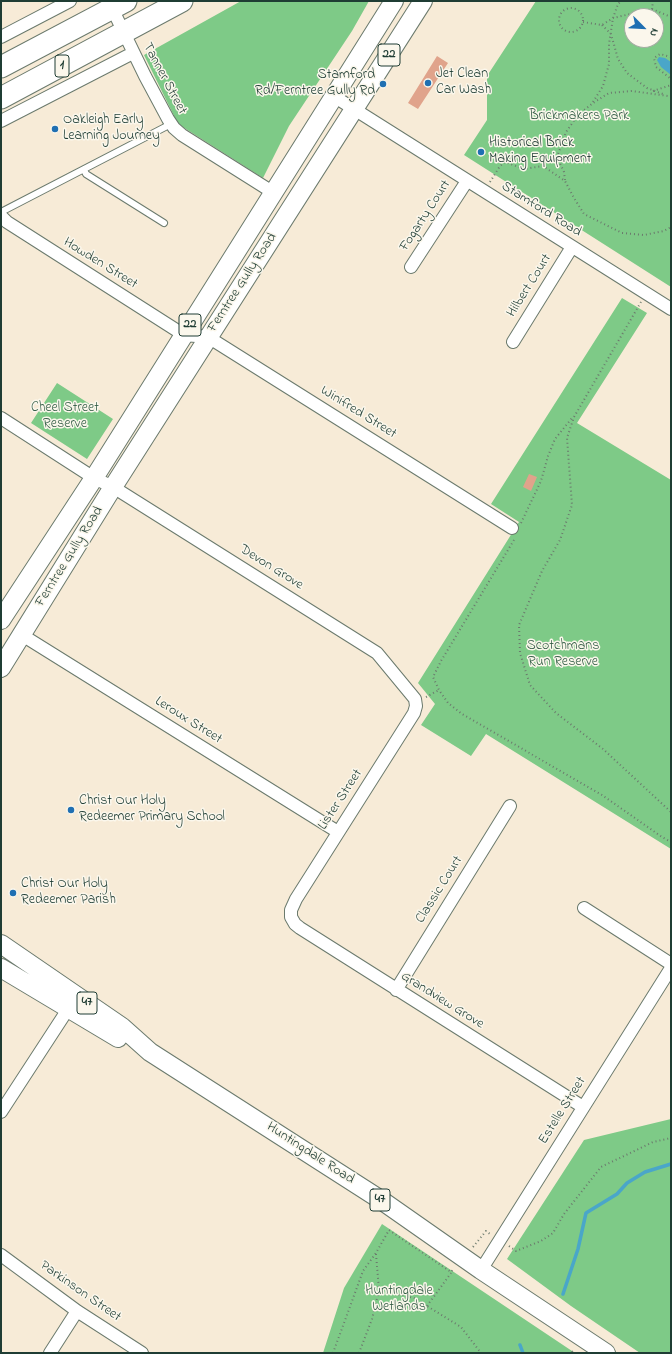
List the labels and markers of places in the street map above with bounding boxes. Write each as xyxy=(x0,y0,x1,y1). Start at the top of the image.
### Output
place label: Jet Clean Car Wash xyxy=(436,67,491,100)
place label: Stamford Rd/Ferntree Gully Rd xyxy=(255,68,375,100)
marker: Jet Clean Car Wash xyxy=(423,78,433,88)
marker: Stamford Rd/Ferntree Gully Rd xyxy=(378,79,388,89)
place label: Oakleigh Early Learning Journey xyxy=(63,113,160,146)
marker: Oakleigh Early Learning Journey xyxy=(50,124,60,134)
place label: Historical Brick Making Equipment xyxy=(489,136,592,168)
marker: Historical Brick Making Equipment xyxy=(476,147,486,157)
place label: Christ Our Holy Redeemer Primary School xyxy=(79,794,225,826)
marker: Christ Our Holy Redeemer Primary School xyxy=(66,805,76,815)
place label: Christ Our Holy Redeemer Parish xyxy=(21,877,116,910)
marker: Christ Our Holy Redeemer Parish xyxy=(8,888,18,898)

